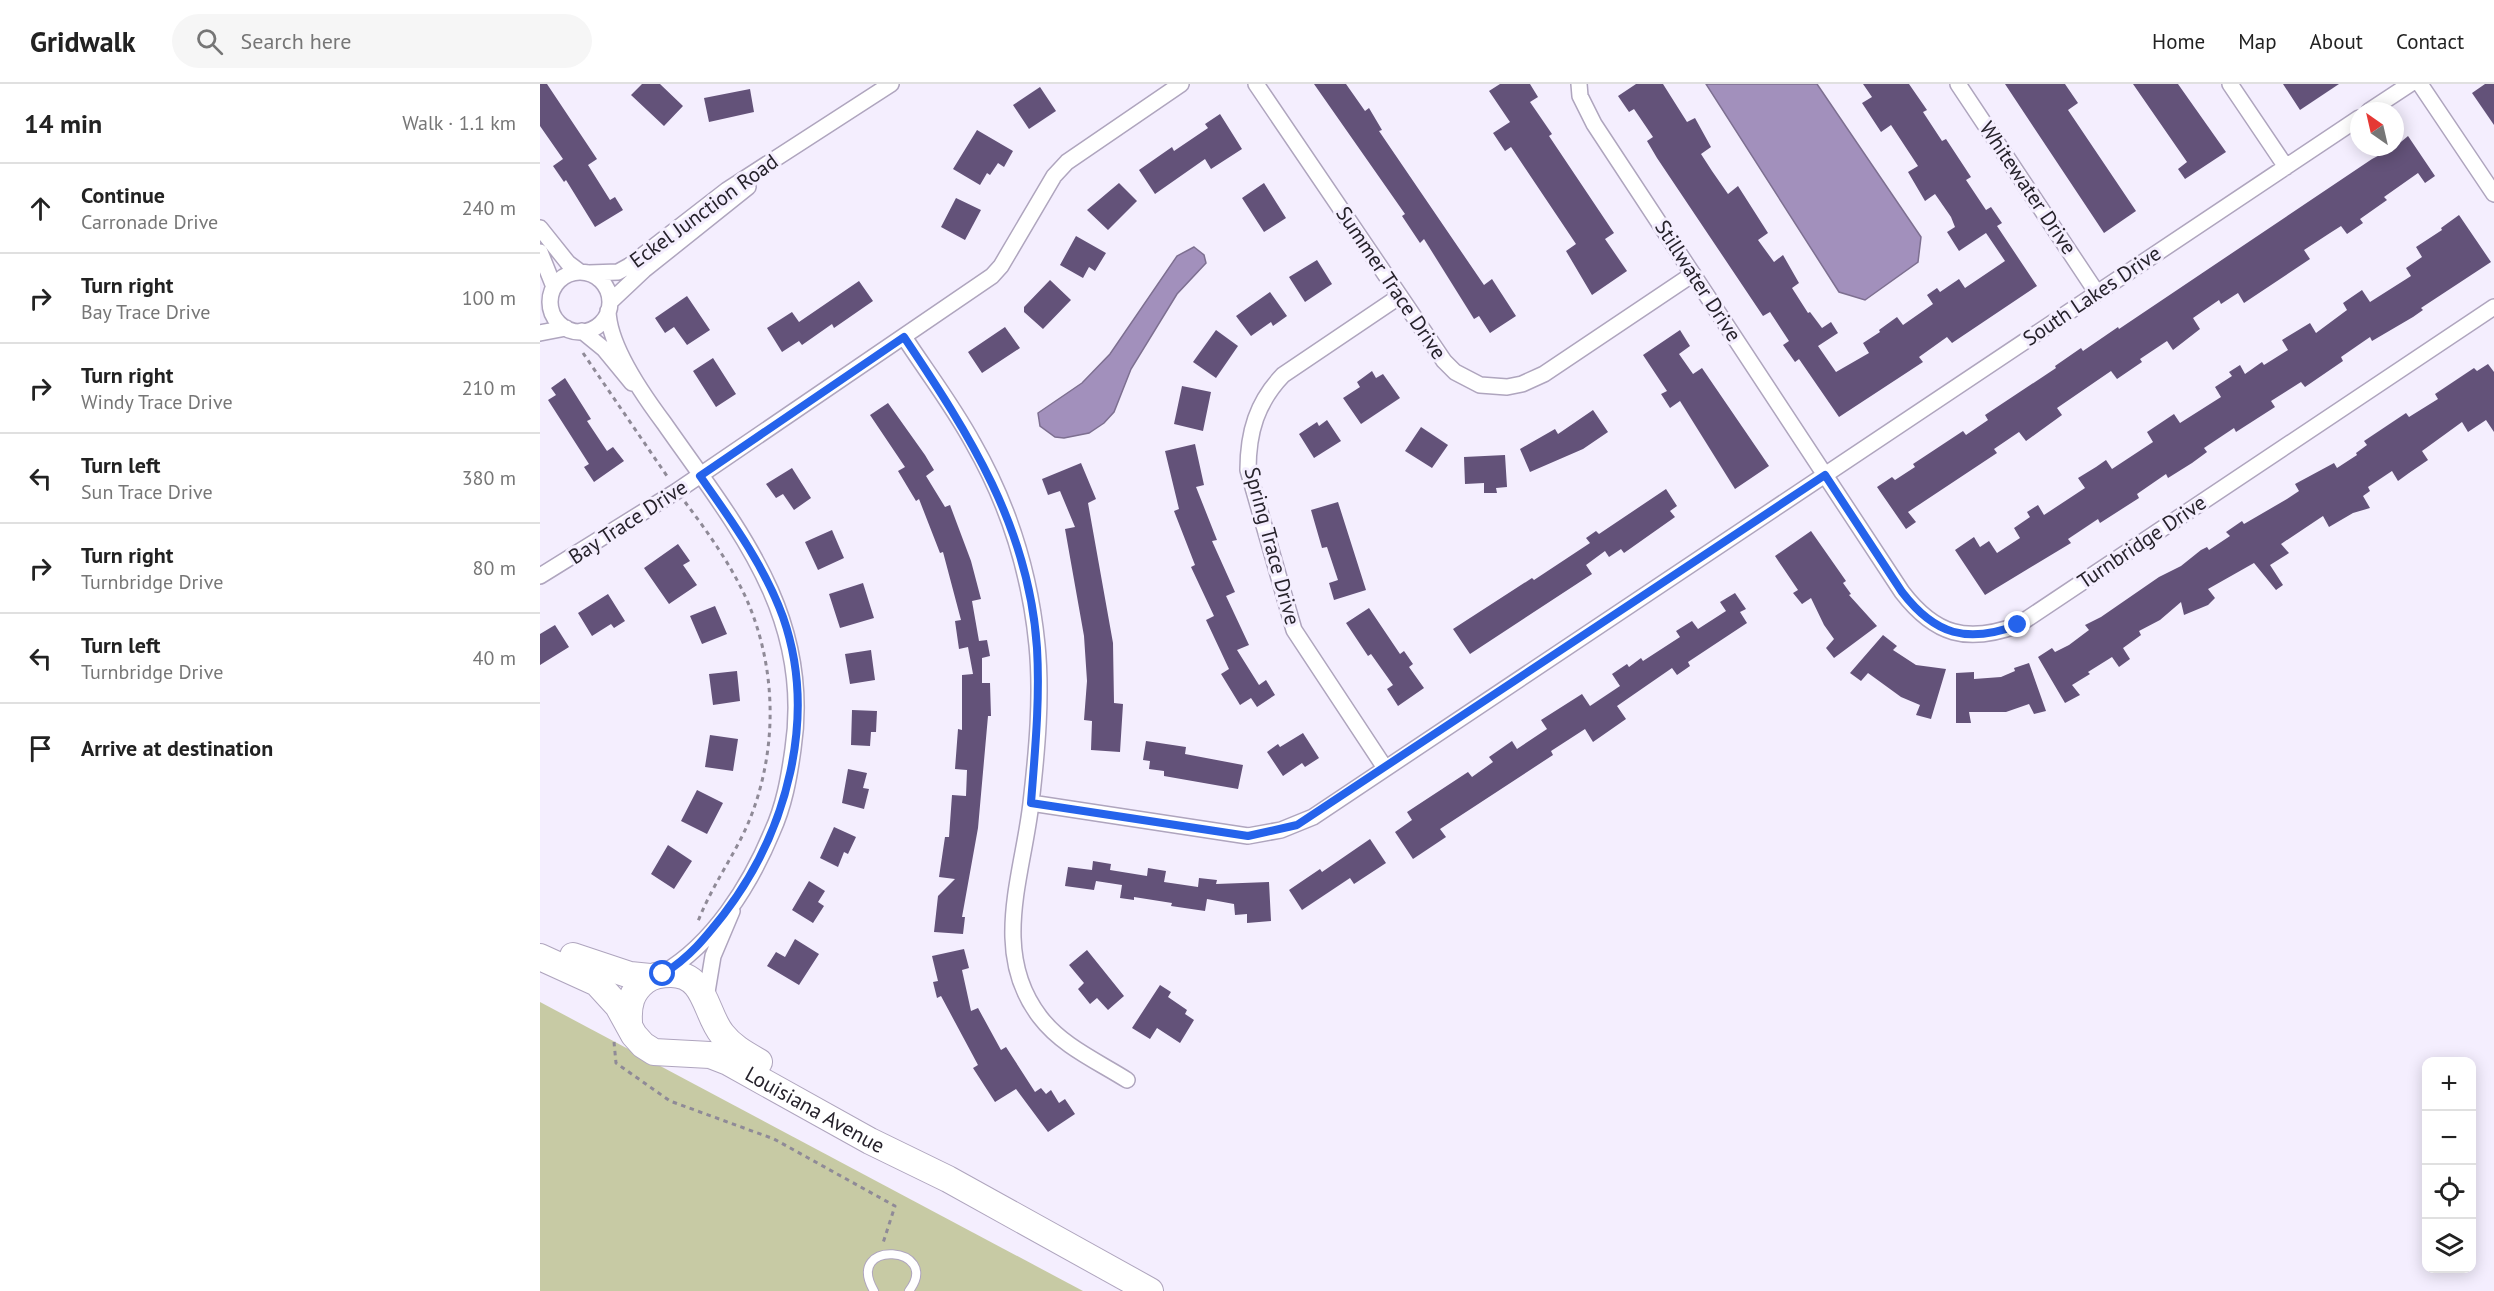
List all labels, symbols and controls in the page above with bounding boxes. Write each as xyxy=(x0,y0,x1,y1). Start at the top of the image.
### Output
search box xyxy=(172,14,592,68)
text: Gridwalk xyxy=(30,23,136,60)
icon: search xyxy=(193,25,226,58)
text: Search here xyxy=(241,27,352,55)
text: Home xyxy=(2152,28,2205,55)
text: Map xyxy=(2238,28,2277,55)
text: About xyxy=(2310,28,2363,55)
text: Contact xyxy=(2396,28,2464,55)
north arrow xyxy=(2350,102,2404,156)
text: 14 min xyxy=(24,107,102,140)
text: Walk · 1.1 km xyxy=(402,110,516,136)
street label: Whitewater Drive xyxy=(1974,116,2083,260)
street label: Eckel Junction Road xyxy=(624,148,783,274)
text: Continue xyxy=(81,181,165,209)
icon: ahead xyxy=(24,192,57,225)
text: 240 m xyxy=(462,195,516,221)
street label: Summer Trace Drive xyxy=(1330,201,1453,364)
text: Carronade Drive xyxy=(81,209,218,235)
street label: Stillwater Drive xyxy=(1649,215,1748,347)
street label: South Lakes Drive xyxy=(2018,239,2166,352)
text: Turn right xyxy=(81,271,173,299)
icon: right xyxy=(24,282,57,315)
text: 100 m xyxy=(462,285,516,311)
text: Bay Trace Drive xyxy=(81,299,211,325)
text: Turn right xyxy=(81,361,173,389)
icon: right xyxy=(24,372,57,405)
text: 210 m xyxy=(462,375,516,401)
text: Windy Trace Drive xyxy=(81,389,233,415)
text: Turn left xyxy=(81,451,161,479)
icon: left xyxy=(24,462,57,495)
street label: Spring Trace Drive xyxy=(1238,464,1307,628)
text: 380 m xyxy=(462,465,516,491)
street label: Bay Trace Drive xyxy=(563,473,692,570)
text: Sun Trace Drive xyxy=(81,479,213,505)
street label: Turnbridge Drive xyxy=(2072,489,2211,595)
text: Turn right xyxy=(81,541,173,569)
icon: right xyxy=(24,552,57,585)
text: 80 m xyxy=(473,555,516,581)
text: Turnbridge Drive xyxy=(81,569,223,595)
route end xyxy=(2004,611,2030,637)
text: Turn left xyxy=(81,631,161,659)
icon: left xyxy=(24,642,57,675)
text: 40 m xyxy=(473,645,516,671)
text: Turnbridge Drive xyxy=(81,659,223,685)
icon: arrive xyxy=(24,732,57,765)
text: Arrive at destination xyxy=(81,734,273,762)
route start xyxy=(649,960,675,986)
map controls xyxy=(2422,1057,2476,1273)
button: + xyxy=(2422,1057,2476,1111)
street label: Louisiana Avenue xyxy=(741,1060,889,1159)
button: − xyxy=(2422,1111,2476,1165)
button: locate xyxy=(2422,1165,2476,1219)
button: layers xyxy=(2422,1219,2476,1273)

